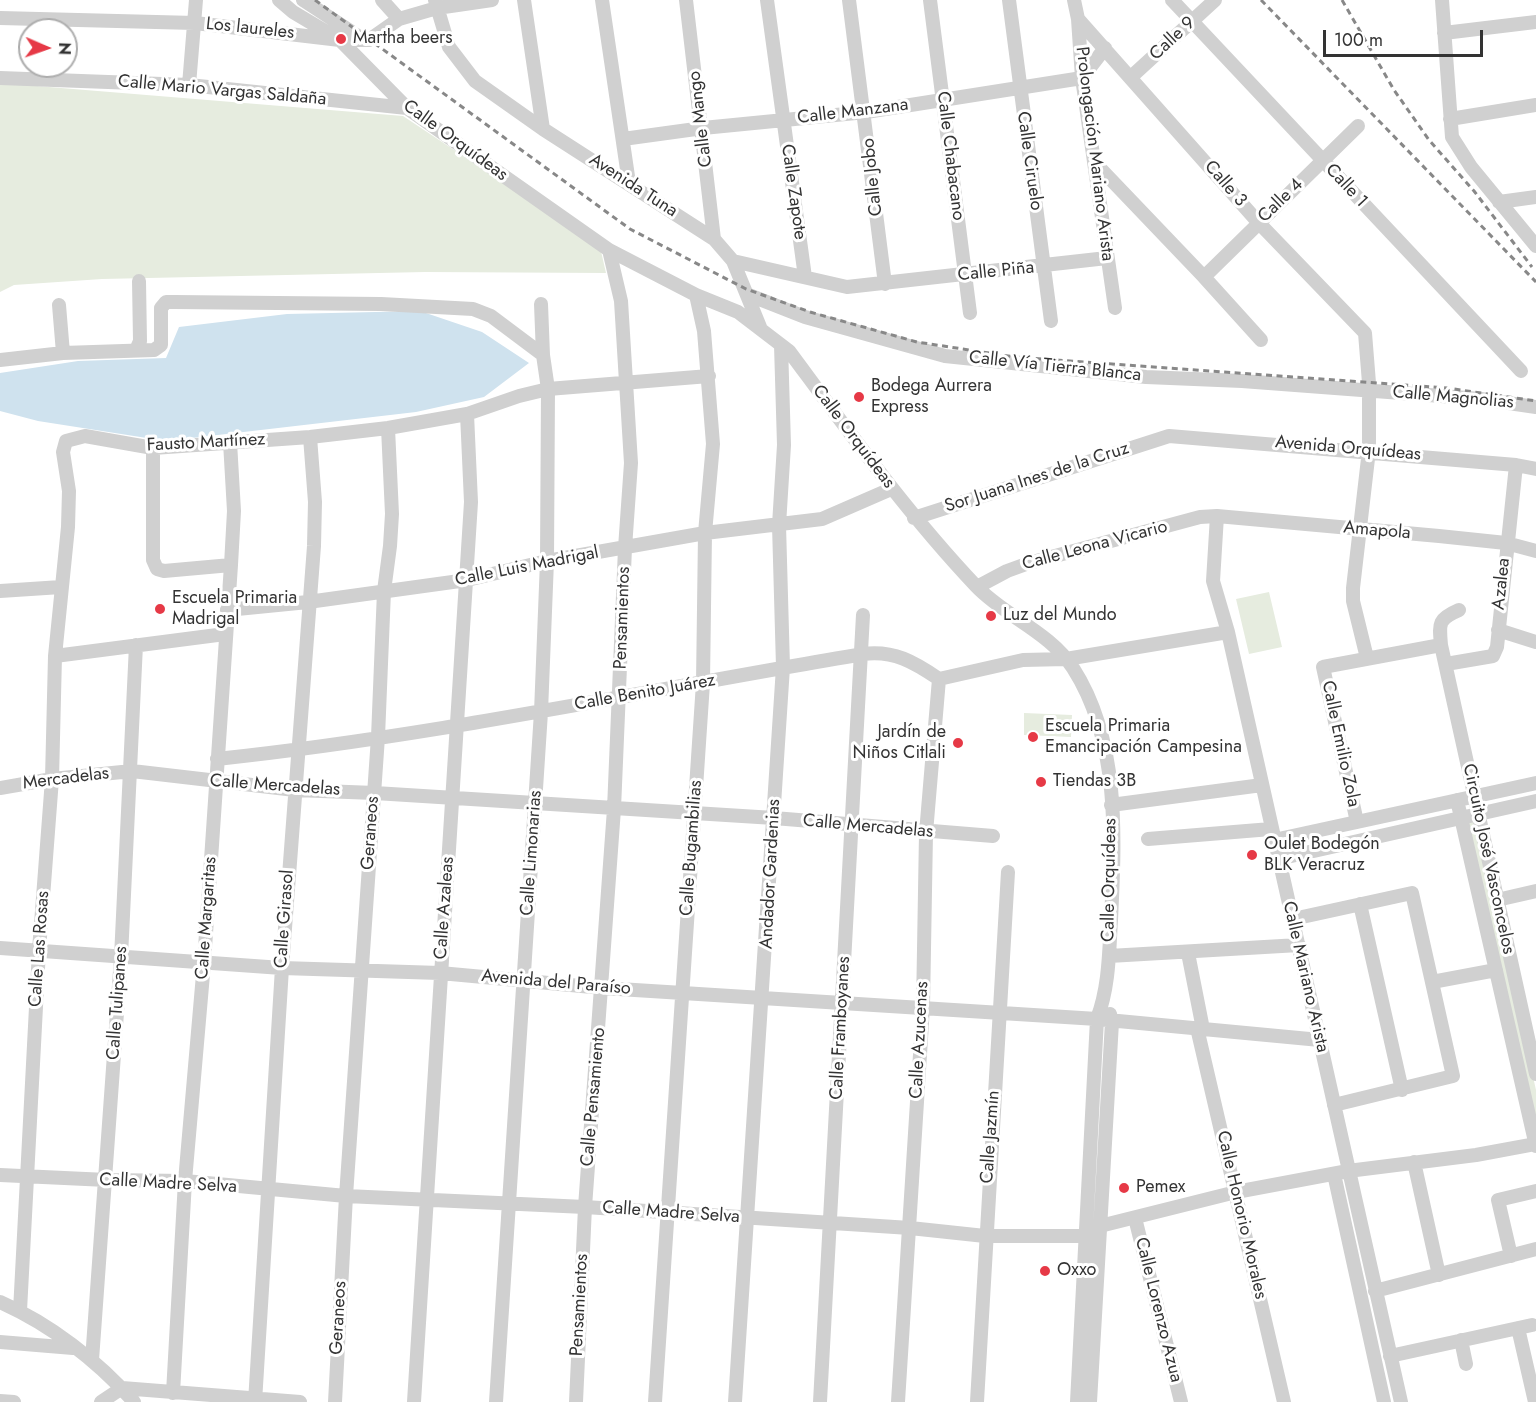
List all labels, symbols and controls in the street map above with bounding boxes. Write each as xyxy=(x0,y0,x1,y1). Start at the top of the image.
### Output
street label: Calle 9 xyxy=(1146,13,1200,65)
street label: Los laureles xyxy=(205,14,295,44)
north arrow xyxy=(18,18,78,78)
scale bar xyxy=(1326,18,1486,56)
text: 100 m xyxy=(1334,27,1383,53)
place label: Martha beers xyxy=(353,28,452,50)
marker: Martha beers xyxy=(334,32,348,46)
text: N xyxy=(53,42,76,55)
street label: Prolongación Mariano Arista xyxy=(1070,46,1118,262)
street label: Calle Mango xyxy=(684,70,718,168)
street label: Calle Mario Vargas Saldaña xyxy=(117,71,327,111)
street label: Calle Chabacano xyxy=(931,90,969,222)
street label: Calle Manzana xyxy=(796,94,910,130)
street label: Calle Orquídeas xyxy=(399,96,511,186)
street label: Calle Ciruelo xyxy=(1011,110,1047,212)
street label: Calle Jobo xyxy=(858,137,888,217)
street label: Calle Zapote xyxy=(776,143,810,241)
street label: Avenida Tuna xyxy=(585,149,681,223)
street label: Calle 3 xyxy=(1199,157,1251,211)
street label: Calle 1 xyxy=(1320,160,1372,212)
street label: Calle 4 xyxy=(1254,174,1308,228)
street label: Calle Piña xyxy=(957,257,1035,287)
street label: Calle Vía Tierra Blanca xyxy=(968,347,1142,387)
place label: Bodega Aurrera Express xyxy=(871,376,992,418)
street label: Calle Orquídeas xyxy=(807,381,899,493)
street label: Calle Magnolias xyxy=(1392,382,1514,414)
marker: Bodega Aurrera Express xyxy=(852,390,866,404)
street label: Fausto Martínez xyxy=(146,429,266,457)
street label: Avenida Orquídeas xyxy=(1274,432,1422,466)
street label: Sor Juana Ines de la Cruz xyxy=(942,438,1132,518)
street label: Calle Leona Vicario xyxy=(1020,516,1170,576)
street label: Amapola xyxy=(1342,517,1412,545)
street label: Calle Luis Madrigal xyxy=(453,542,601,592)
street label: Azalea xyxy=(1489,557,1515,611)
street label: Pensamientos xyxy=(610,566,636,670)
place label: Escuela Primaria Madrigal xyxy=(172,588,297,630)
marker: Escuela Primaria Madrigal xyxy=(153,602,167,616)
place label: Luz del Mundo xyxy=(1003,605,1117,627)
marker: Luz del Mundo xyxy=(984,609,998,623)
street label: Calle Benito Juárez xyxy=(573,670,717,716)
street label: Calle Emilio Zola xyxy=(1316,679,1364,809)
place label: Escuela Primaria Emancipación Campesina xyxy=(1045,716,1242,758)
place label: Jardín de Niños Citlali xyxy=(852,722,946,764)
marker: Escuela Primaria Emancipación Campesina xyxy=(1026,730,1040,744)
marker: Jardín de Niños Citlali xyxy=(951,736,965,750)
street label: Circuito José Vasconcelos xyxy=(1457,762,1519,956)
street label: Mercadelas xyxy=(22,763,110,795)
street label: Calle Mercadelas xyxy=(209,771,341,801)
place label: Tiendas 3B xyxy=(1053,771,1136,793)
marker: Tiendas 3B xyxy=(1034,775,1048,789)
street label: Calle Bugambilias xyxy=(676,779,708,917)
street label: Calle Limonarias xyxy=(517,790,547,916)
street label: Geraneos xyxy=(358,795,384,871)
street label: Andador Gardenias xyxy=(756,798,786,950)
street label: Calle Mercadelas xyxy=(802,811,934,843)
street label: Calle Orquídeas xyxy=(1098,818,1122,942)
place label: Oulet Bodegón BLK Veracruz xyxy=(1264,834,1380,876)
marker: Oulet Bodegón BLK Veracruz xyxy=(1245,848,1259,862)
street label: Calle Margaritas xyxy=(192,856,222,980)
street label: Calle Azaleas xyxy=(431,856,459,960)
street label: Calle Girasol xyxy=(271,869,299,969)
street label: Calle Las Rosas xyxy=(25,890,55,1008)
street label: Calle Mariano Arista xyxy=(1277,899,1333,1055)
street label: Calle Tulipanes xyxy=(103,945,133,1061)
street label: Calle Framboyanes xyxy=(826,956,856,1100)
street label: Avenida del Paraíso xyxy=(480,966,632,1000)
street label: Calle Azucenas xyxy=(906,981,934,1099)
street label: Calle Pensamiento xyxy=(577,1027,611,1167)
street label: Calle Jazmín xyxy=(977,1090,1005,1184)
street label: Calle Honorio Morales xyxy=(1211,1129,1271,1301)
street label: Calle Madre Selva xyxy=(99,1170,237,1198)
place label: Pemex xyxy=(1136,1177,1185,1199)
marker: Pemex xyxy=(1117,1181,1131,1195)
street label: Calle Madre Selva xyxy=(601,1197,741,1229)
street label: Calle Lorenzo Azua xyxy=(1130,1235,1186,1385)
street label: Pensamientos xyxy=(567,1253,593,1357)
place label: Oxxo xyxy=(1057,1260,1096,1282)
marker: Oxxo xyxy=(1038,1264,1052,1278)
street label: Geraneos xyxy=(326,1281,352,1355)

